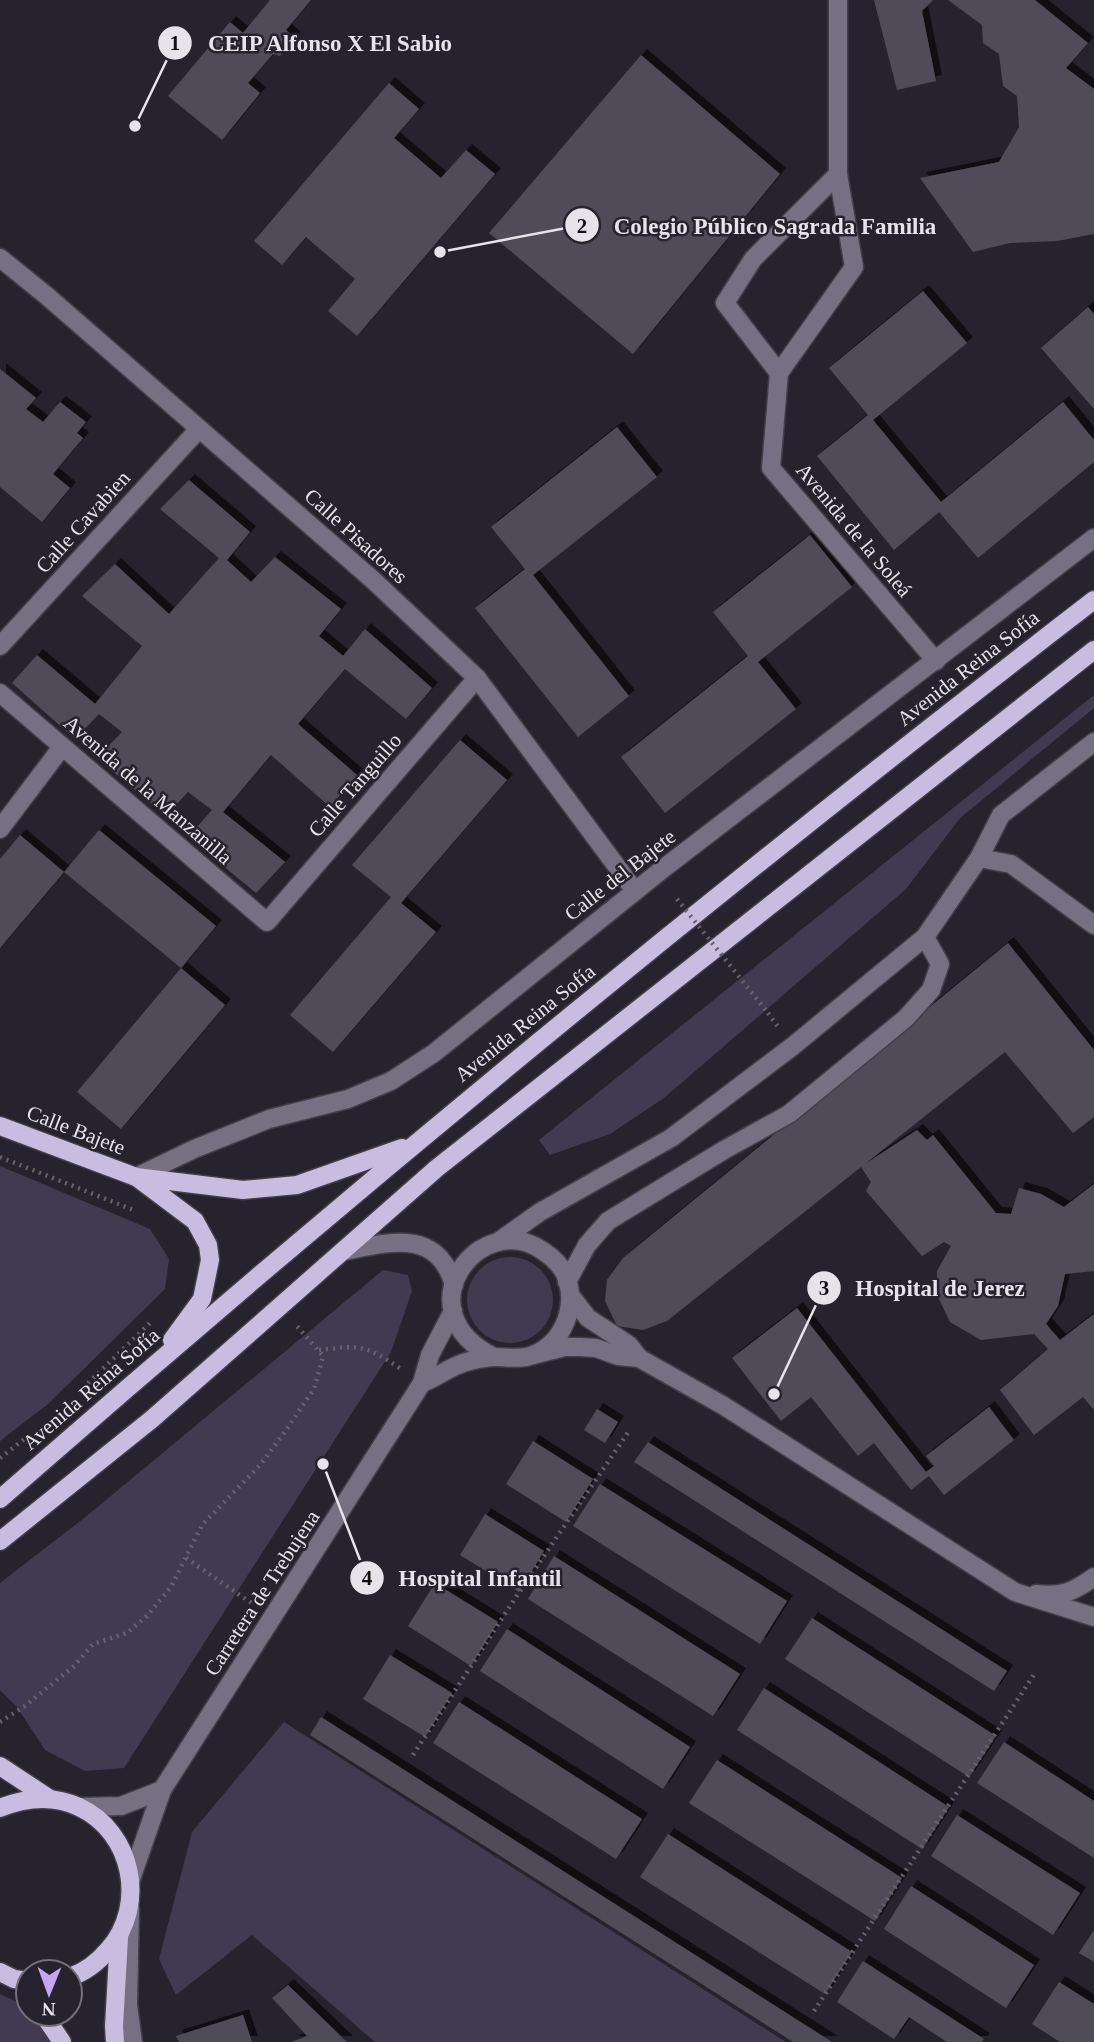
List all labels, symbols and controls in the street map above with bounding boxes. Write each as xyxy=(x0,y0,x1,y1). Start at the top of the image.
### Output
callout: CEIP Alfonso X El Sabio xyxy=(158,21,467,65)
text: 1 xyxy=(170,31,180,55)
text: CEIP Alfonso X El Sabio xyxy=(208,31,452,56)
callout: Colegio Público Sagrada Familia xyxy=(565,203,950,247)
text: 2 xyxy=(577,214,587,238)
text: Colegio Público Sagrada Familia xyxy=(614,214,937,239)
street label: Avenida de la Soleá xyxy=(791,458,917,602)
street label: Calle Cavabien xyxy=(31,466,135,578)
street label: Calle Pisadores xyxy=(300,484,412,588)
street label: Avenida Reina Sofía xyxy=(892,605,1044,731)
street label: Avenida de la Manzanilla xyxy=(59,710,237,870)
street label: Calle Tanguillo xyxy=(304,728,406,842)
street label: Calle del Bajete xyxy=(560,824,680,926)
street label: Avenida Reina Sofía xyxy=(450,959,600,1087)
street label: Calle Bajete xyxy=(24,1100,128,1160)
callout: Hospital de Jerez xyxy=(806,1266,1039,1310)
text: 3 xyxy=(819,1276,829,1300)
text: Hospital de Jerez xyxy=(855,1276,1025,1301)
street label: Avenida Reina Sofía xyxy=(18,1323,165,1455)
street label: Carretera de Trebujena xyxy=(200,1505,325,1680)
callout: Hospital Infantil xyxy=(350,1556,576,1600)
text: 4 xyxy=(362,1566,373,1590)
text: Hospital Infantil xyxy=(399,1566,561,1591)
north arrow xyxy=(14,1958,84,2028)
text: N xyxy=(41,1999,56,2020)

